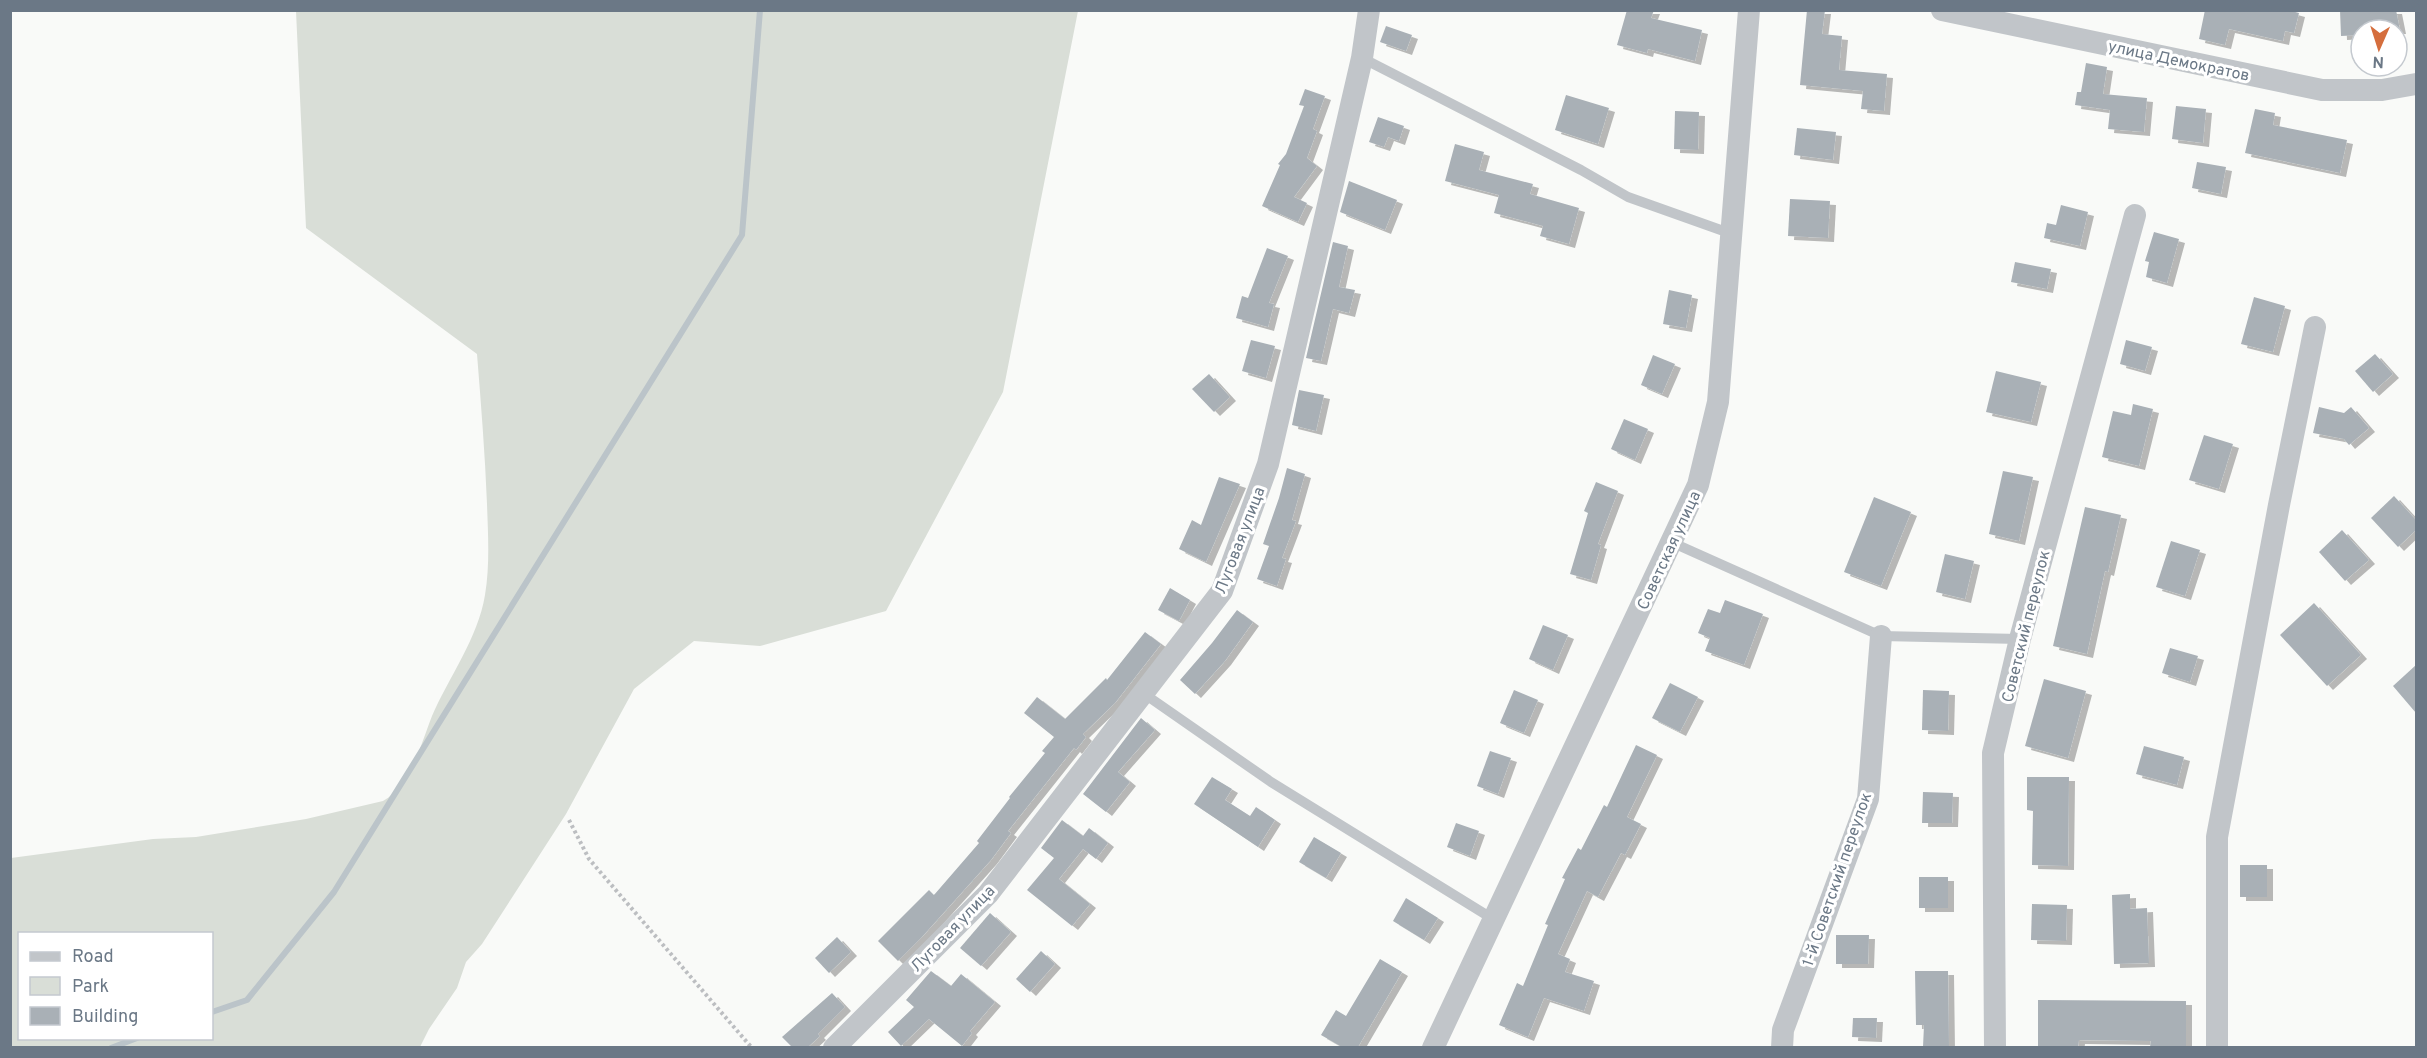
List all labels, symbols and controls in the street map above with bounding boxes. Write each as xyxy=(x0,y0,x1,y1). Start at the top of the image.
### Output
north arrow xyxy=(2349,18,2409,78)
street label: улица Демократов xyxy=(2106,37,2251,87)
text: N xyxy=(2372,51,2385,71)
street label: Луговая улица xyxy=(1211,484,1270,597)
street label: Советская улица xyxy=(1634,488,1706,613)
street label: Советский переулок xyxy=(1998,548,2056,705)
street label: 1-й Советский переулок xyxy=(1799,790,1877,969)
street label: Луговая улица xyxy=(907,882,1000,977)
legend xyxy=(18,932,213,1040)
text: Road xyxy=(72,946,114,969)
text: Park xyxy=(72,976,109,999)
text: Building xyxy=(72,1006,138,1029)

